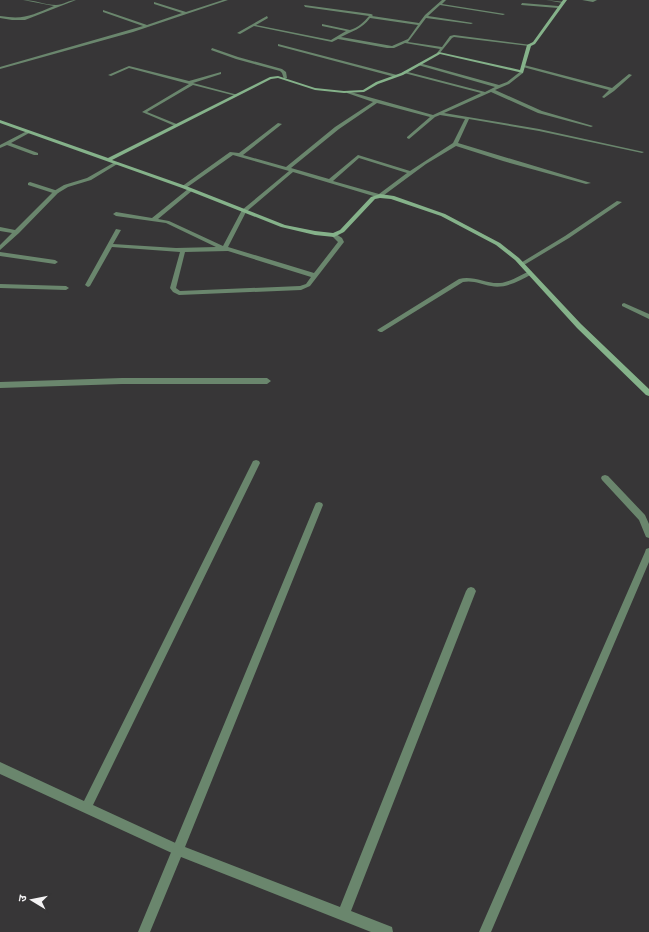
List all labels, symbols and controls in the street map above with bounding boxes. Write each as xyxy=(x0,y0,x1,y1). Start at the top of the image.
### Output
north arrow xyxy=(12,880,52,920)
text: उ xyxy=(16,893,30,903)

